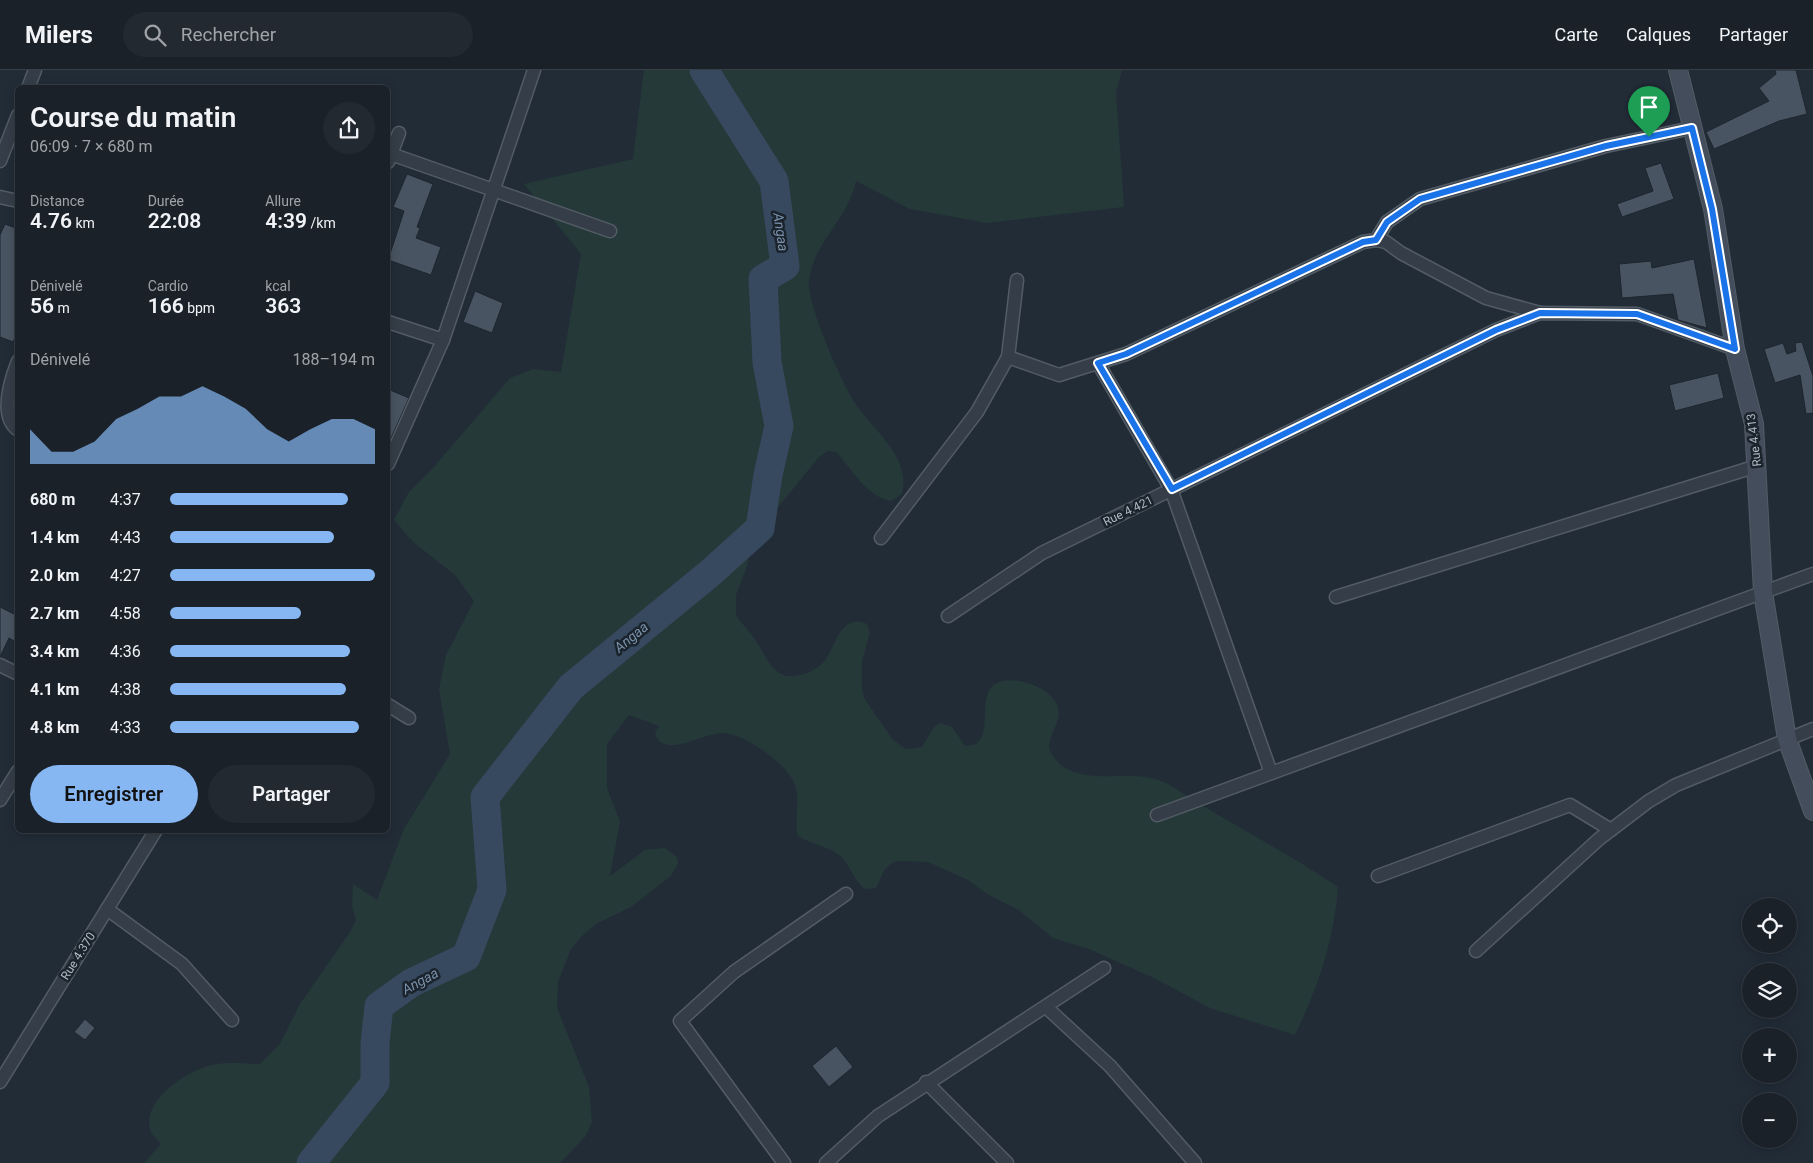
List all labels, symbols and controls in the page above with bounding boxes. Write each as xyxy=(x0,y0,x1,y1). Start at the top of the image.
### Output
search box xyxy=(123,12,473,57)
text: Milers xyxy=(25,21,93,49)
icon: search xyxy=(141,21,169,49)
text: Rechercher xyxy=(181,23,276,46)
text: Carte xyxy=(1555,24,1598,45)
text: Calques xyxy=(1626,24,1691,45)
text: Partager xyxy=(1719,24,1788,45)
pin xyxy=(1628,86,1670,137)
icon: arrive xyxy=(1635,93,1663,121)
text: Course du matin xyxy=(30,101,236,134)
button: share xyxy=(323,102,375,154)
text: 06:09 · 7 × 680 m xyxy=(30,137,152,156)
text: Distance xyxy=(30,193,85,209)
text: Durée xyxy=(148,193,184,209)
text: Allure xyxy=(265,193,301,209)
text: 4.76 xyxy=(30,209,72,233)
text: 22:08 xyxy=(148,209,201,233)
text: 4:39 xyxy=(265,209,307,233)
water label: Angaa xyxy=(770,211,792,252)
text: km xyxy=(72,215,95,231)
text: /km xyxy=(307,215,336,231)
text: Dénivelé xyxy=(30,278,83,294)
text: Cardio xyxy=(148,278,188,294)
text: kcal xyxy=(265,278,291,294)
text: 56 xyxy=(30,294,54,318)
text: 166 xyxy=(148,294,184,318)
text: 363 xyxy=(265,294,301,318)
text: m xyxy=(54,300,70,316)
text: bpm xyxy=(184,300,215,316)
text: Dénivelé xyxy=(30,350,90,369)
text: 188–194 m xyxy=(293,350,375,369)
street label: Rue 4.413 xyxy=(1744,413,1764,467)
text: 680 m xyxy=(30,490,75,509)
text: 4:37 xyxy=(110,490,141,509)
street label: Rue 4.421 xyxy=(1101,493,1155,529)
text: 1.4 km xyxy=(30,528,79,547)
text: 4:43 xyxy=(110,528,141,547)
text: 2.0 km xyxy=(30,566,79,585)
text: 4:27 xyxy=(110,566,141,585)
text: 2.7 km xyxy=(30,604,79,623)
text: 4:58 xyxy=(110,604,141,623)
water label: Angaa xyxy=(610,618,651,656)
text: 3.4 km xyxy=(30,642,79,661)
text: 4:36 xyxy=(110,642,141,661)
text: 4.1 km xyxy=(30,680,79,699)
text: 4:38 xyxy=(110,680,141,699)
text: 4.8 km xyxy=(30,718,79,737)
text: 4:33 xyxy=(110,718,141,737)
button: Enregistrer xyxy=(30,765,198,823)
button: Partager xyxy=(208,765,375,823)
map controls xyxy=(1742,898,1797,1148)
button: locate xyxy=(1742,898,1797,953)
street label: Rue 4.370 xyxy=(58,929,98,982)
button: layers xyxy=(1742,963,1797,1018)
water label: Angaa xyxy=(398,965,441,998)
button: + xyxy=(1742,1028,1797,1083)
button: − xyxy=(1742,1093,1797,1148)

